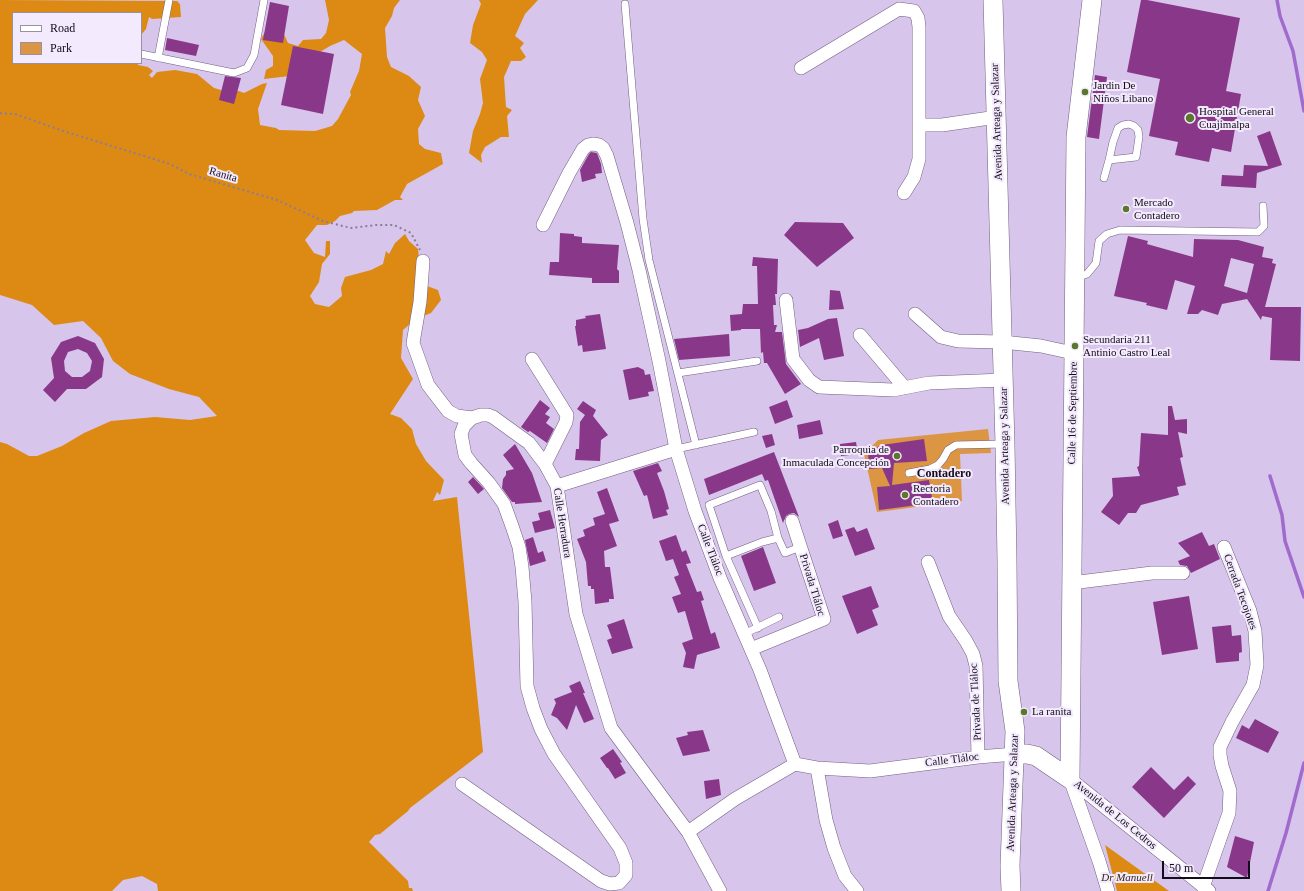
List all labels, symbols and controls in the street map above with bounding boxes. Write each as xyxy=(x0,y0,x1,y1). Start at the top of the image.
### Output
legend xyxy=(12,12,142,64)
text: Road xyxy=(50,21,75,35)
text: Park xyxy=(50,41,72,55)
street label: Avenida Arteaga y Salazar xyxy=(988,63,1006,181)
place label: Jardin De Niños Libano xyxy=(1093,79,1153,105)
marker: Jardin De Niños Libano xyxy=(1080,87,1090,97)
place label: Hospital General Cuajimalpa xyxy=(1199,105,1274,131)
marker: Hospital General Cuajimalpa xyxy=(1184,112,1196,124)
street label: Ranita xyxy=(207,165,239,185)
place label: Mercado Contadero xyxy=(1134,196,1180,222)
marker: Mercado Contadero xyxy=(1121,204,1131,214)
place label: Secundaria 211 Antinio Castro Leal xyxy=(1083,333,1170,359)
marker: Secundaria 211 Antinio Castro Leal xyxy=(1070,341,1080,351)
street label: Calle 16 de Septiembre xyxy=(1066,361,1080,465)
street label: Avenida Arteaga y Salazar xyxy=(997,387,1013,505)
place label: Parroquia de Inmaculada Concepción xyxy=(782,443,889,469)
marker: Parroquia de Inmaculada Concepción xyxy=(892,451,902,461)
district label: Contadero xyxy=(917,467,971,481)
place label: Rectoria Contadero xyxy=(913,482,959,508)
street label: Calle Herradura xyxy=(550,487,574,559)
marker: Rectoria Contadero xyxy=(900,490,910,500)
street label: Calle Tláloc xyxy=(694,522,726,578)
street label: Privada Tláloc xyxy=(796,552,828,618)
street label: Cerrada Tecojotes xyxy=(1220,552,1260,632)
street label: Privada de Tláloc xyxy=(967,663,985,741)
place label: La ranita xyxy=(1032,705,1071,719)
marker: La ranita xyxy=(1019,707,1029,717)
street label: Avenida Arteaga y Salazar xyxy=(1004,734,1022,852)
street label: Calle Tláloc xyxy=(924,750,980,770)
street label: Avenida de Los Cedros xyxy=(1071,778,1159,852)
scale bar xyxy=(1164,853,1252,879)
text: 50 m xyxy=(1169,861,1193,875)
park label: Dr Manuell xyxy=(1101,871,1153,885)

